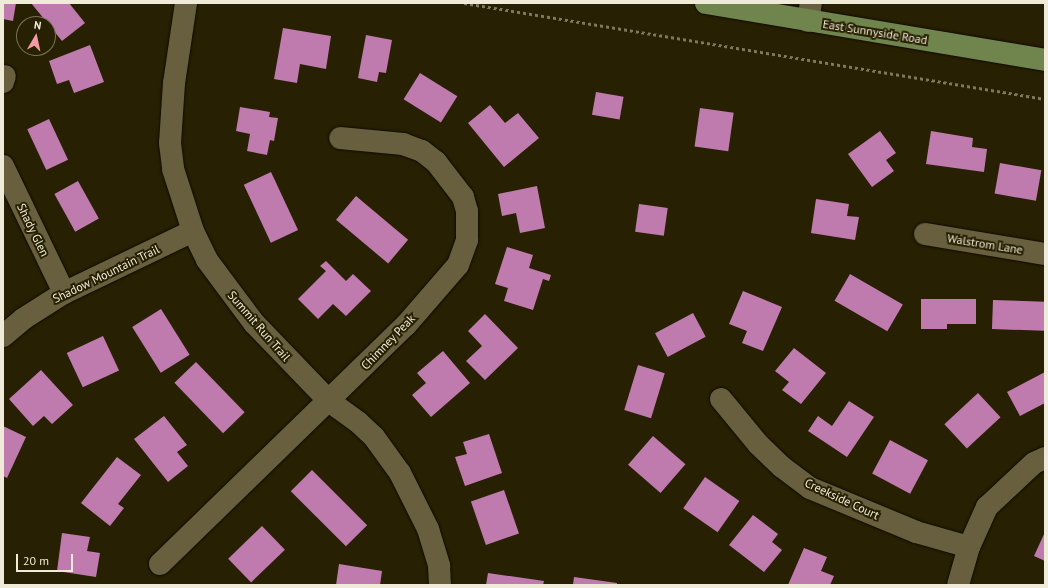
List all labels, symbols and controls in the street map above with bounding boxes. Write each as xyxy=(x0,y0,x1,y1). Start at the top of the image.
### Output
north arrow xyxy=(16,16,56,56)
street label: East Sunnyside Road xyxy=(822,17,928,47)
text: N xyxy=(33,18,42,33)
street label: Shady Glen xyxy=(14,201,52,259)
street label: Walstrom Lane xyxy=(946,231,1024,257)
street label: Shadow Mountain Trail xyxy=(50,242,162,306)
street label: Summit Run Trail xyxy=(225,288,293,364)
street label: Chimney Peak xyxy=(358,311,418,373)
street label: Creekside Court xyxy=(803,475,881,523)
scale bar xyxy=(18,546,75,572)
text: 20 m xyxy=(23,553,49,568)

